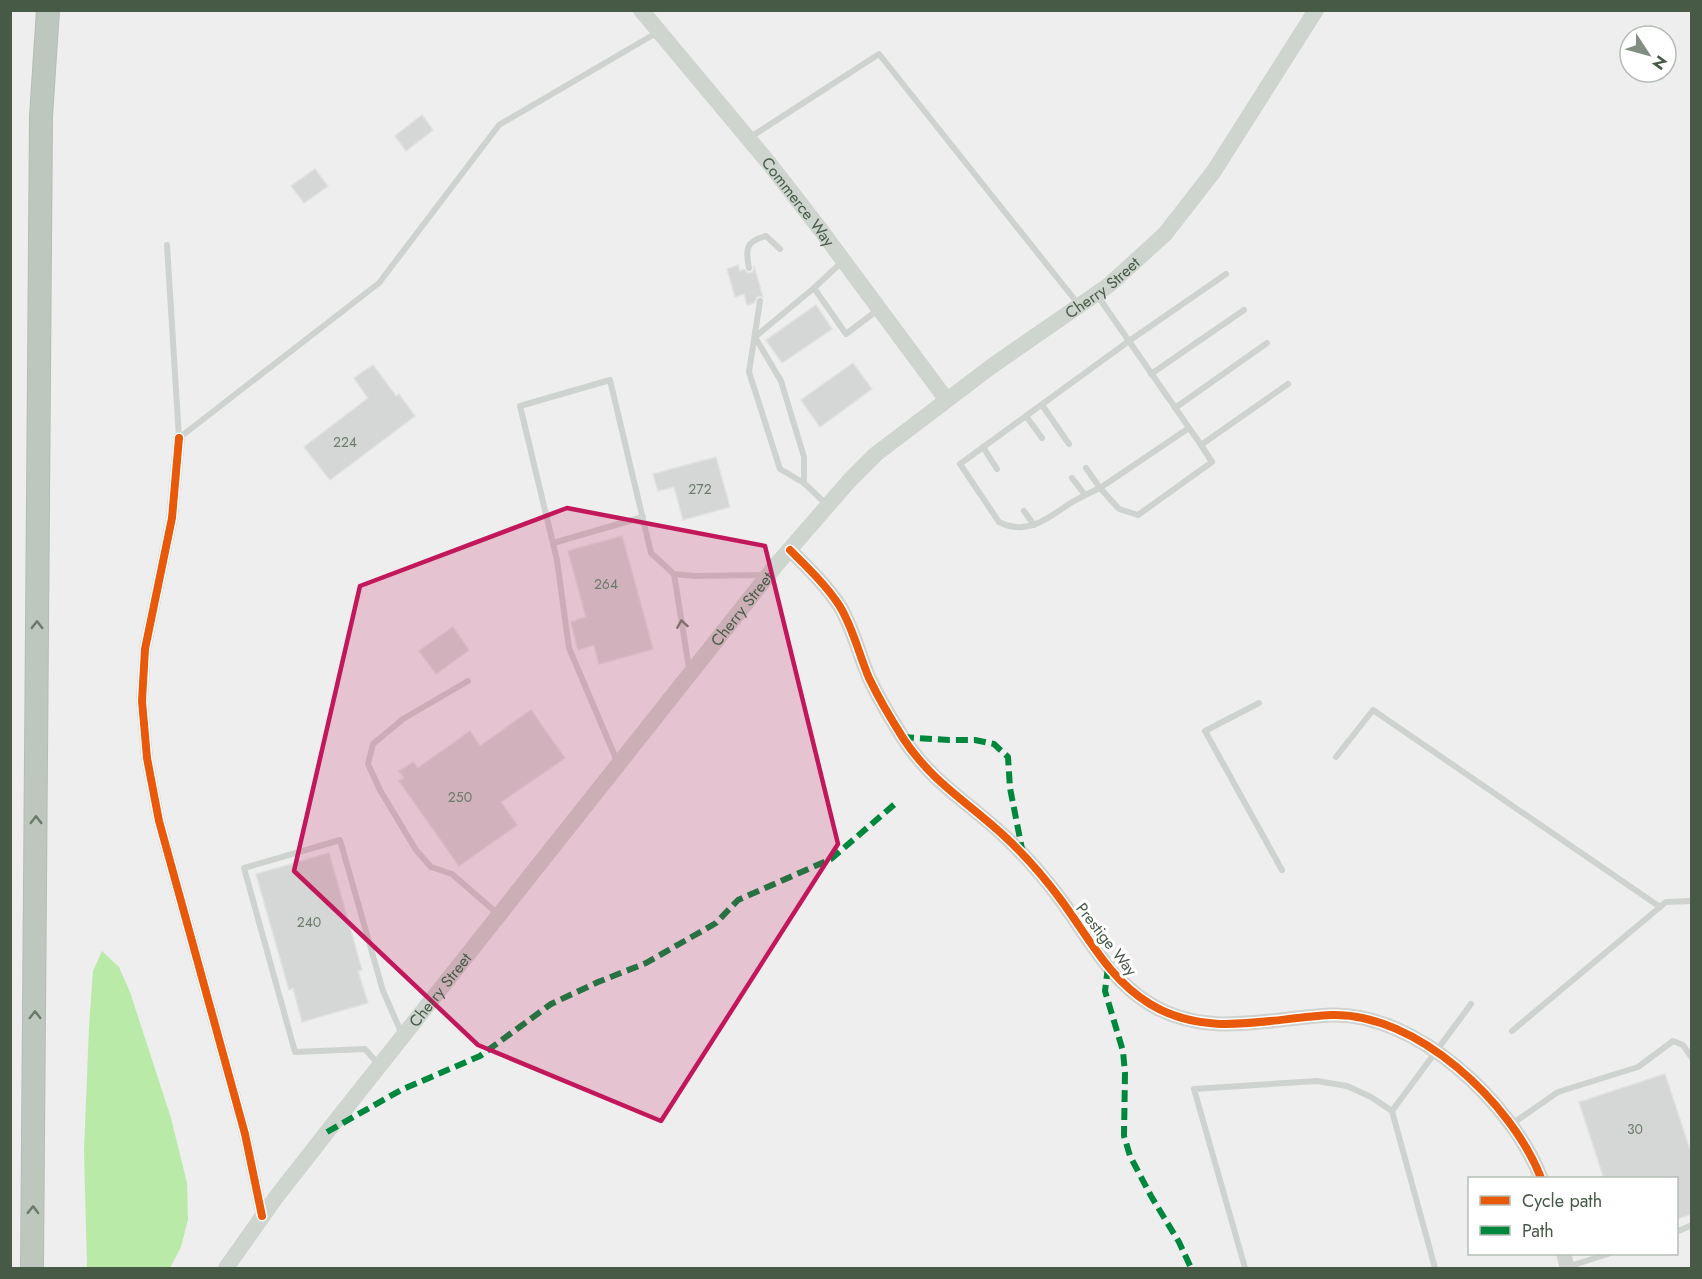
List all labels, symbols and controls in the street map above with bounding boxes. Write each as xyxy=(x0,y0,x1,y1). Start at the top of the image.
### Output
north arrow xyxy=(1618,24,1678,84)
text: N xyxy=(1647,51,1673,74)
street label: Commerce Way xyxy=(756,152,841,252)
street label: Cherry Street xyxy=(1060,252,1145,324)
house number: 224 xyxy=(333,432,357,452)
house number: 272 xyxy=(688,479,712,499)
street label: Cherry Street xyxy=(705,567,779,651)
house number: 264 xyxy=(594,574,618,594)
one-way arrow xyxy=(677,619,689,629)
one-way arrow xyxy=(31,621,43,630)
house number: 250 xyxy=(448,787,472,807)
one-way arrow xyxy=(30,816,42,825)
street label: Prestige Way xyxy=(1071,898,1143,982)
house number: 240 xyxy=(297,912,321,932)
street label: Cherry Street xyxy=(403,948,477,1032)
one-way arrow xyxy=(29,1011,41,1020)
house number: 30 xyxy=(1627,1119,1643,1139)
legend xyxy=(1468,1177,1678,1255)
text: Cycle path xyxy=(1522,1188,1602,1214)
one-way arrow xyxy=(27,1206,39,1215)
text: Path xyxy=(1522,1218,1554,1244)

